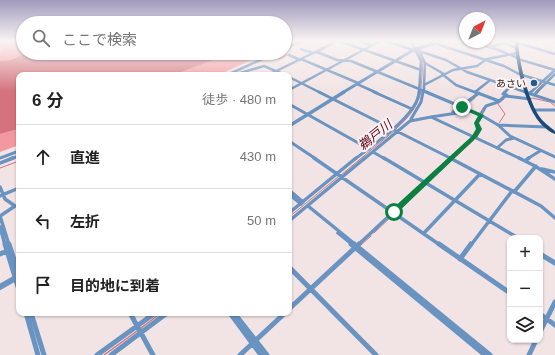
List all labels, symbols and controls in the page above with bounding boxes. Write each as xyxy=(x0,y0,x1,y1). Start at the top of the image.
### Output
north arrow xyxy=(459,12,495,48)
search box xyxy=(16,16,292,60)
icon: search xyxy=(30,27,52,49)
text: ここで検索 xyxy=(62,31,137,48)
place label: あさい xyxy=(496,78,526,89)
marker: あさい xyxy=(529,78,539,88)
text: 6 分 xyxy=(32,91,63,110)
text: 徒歩 · 480 m xyxy=(202,92,276,107)
route end xyxy=(453,98,471,116)
water label: 鵜戸川 xyxy=(355,116,396,153)
icon: ahead xyxy=(32,146,54,168)
text: 直進 xyxy=(70,149,100,166)
text: 430 m xyxy=(240,149,276,164)
route start xyxy=(385,203,403,221)
icon: left xyxy=(32,210,54,232)
text: 左折 xyxy=(70,213,100,230)
text: 50 m xyxy=(247,213,276,228)
map controls xyxy=(507,235,543,343)
button: + xyxy=(507,235,543,271)
button: − xyxy=(507,271,543,307)
icon: arrive xyxy=(32,274,54,296)
text: 目的地に到着 xyxy=(70,277,160,294)
button: layers xyxy=(507,307,543,343)

